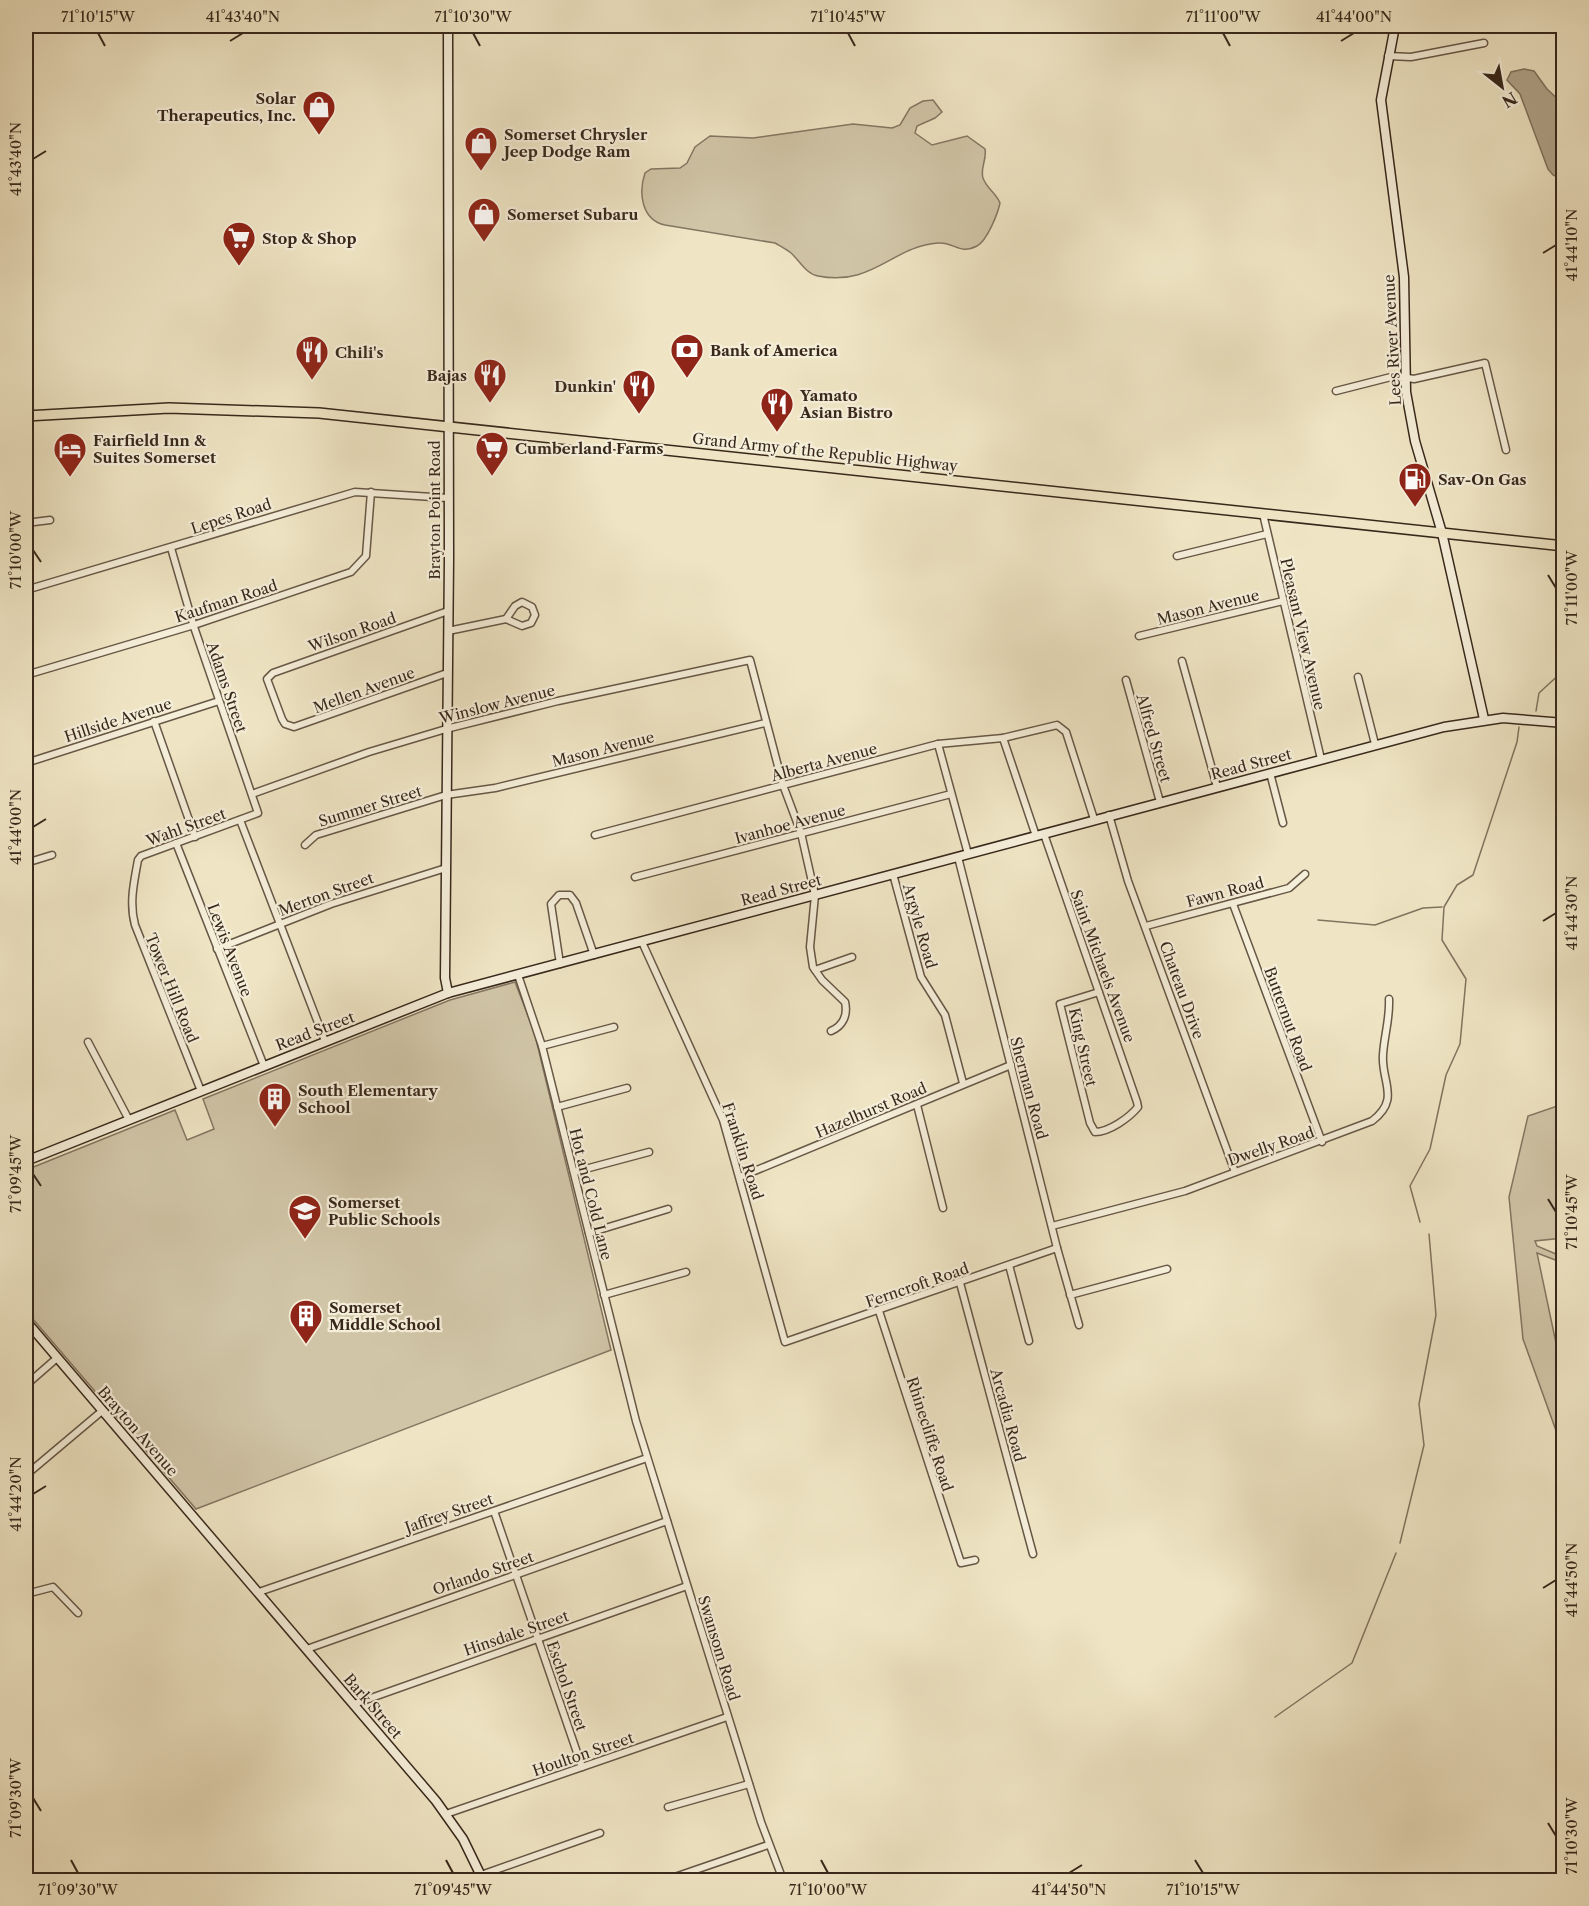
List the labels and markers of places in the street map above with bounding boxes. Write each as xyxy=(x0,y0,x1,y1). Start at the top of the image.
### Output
place label: Solar Therapeutics, Inc. xyxy=(157,89,297,125)
shop icon: Solar Therapeutics, Inc. xyxy=(301,89,337,136)
shop icon: Somerset Chrysler Jeep Dodge Ram xyxy=(463,125,499,172)
place label: Somerset Chrysler Jeep Dodge Ram xyxy=(501,125,648,161)
shop icon: Somerset Subaru xyxy=(466,196,502,243)
place label: Somerset Subaru xyxy=(507,205,638,224)
supermarket icon: Stop & Shop xyxy=(221,220,257,267)
place label: Stop & Shop xyxy=(262,229,356,248)
bank icon: Bank of America xyxy=(669,332,705,379)
restaurant icon: Chili's xyxy=(294,334,330,381)
place label: Bank of America xyxy=(710,341,838,360)
place label: Chili's xyxy=(335,343,383,362)
restaurant icon: Bajas xyxy=(472,357,508,404)
place label: Bajas xyxy=(427,366,467,385)
restaurant icon: Dunkin' xyxy=(621,368,657,415)
place label: Dunkin' xyxy=(554,377,616,396)
restaurant icon: Yamato Asian Bistro xyxy=(759,386,795,433)
place label: Yamato Asian Bistro xyxy=(799,386,893,422)
supermarket icon: Cumberland Farms xyxy=(474,430,510,477)
hotel icon: Fairfield Inn & Suites Somerset xyxy=(52,431,88,478)
place label: Fairfield Inn & Suites Somerset xyxy=(93,431,216,467)
place label: Cumberland Farms xyxy=(515,439,664,458)
fuel station icon: Sav-On Gas xyxy=(1397,461,1433,508)
place label: Sav-On Gas xyxy=(1438,470,1527,489)
building icon: South Elementary School xyxy=(257,1081,293,1128)
place label: South Elementary School xyxy=(298,1081,438,1117)
school or university icon: Somerset Public Schools xyxy=(287,1193,323,1240)
place label: Somerset Public Schools xyxy=(328,1193,440,1229)
building icon: Somerset Middle School xyxy=(288,1298,324,1345)
place label: Somerset Middle School xyxy=(329,1298,441,1334)

